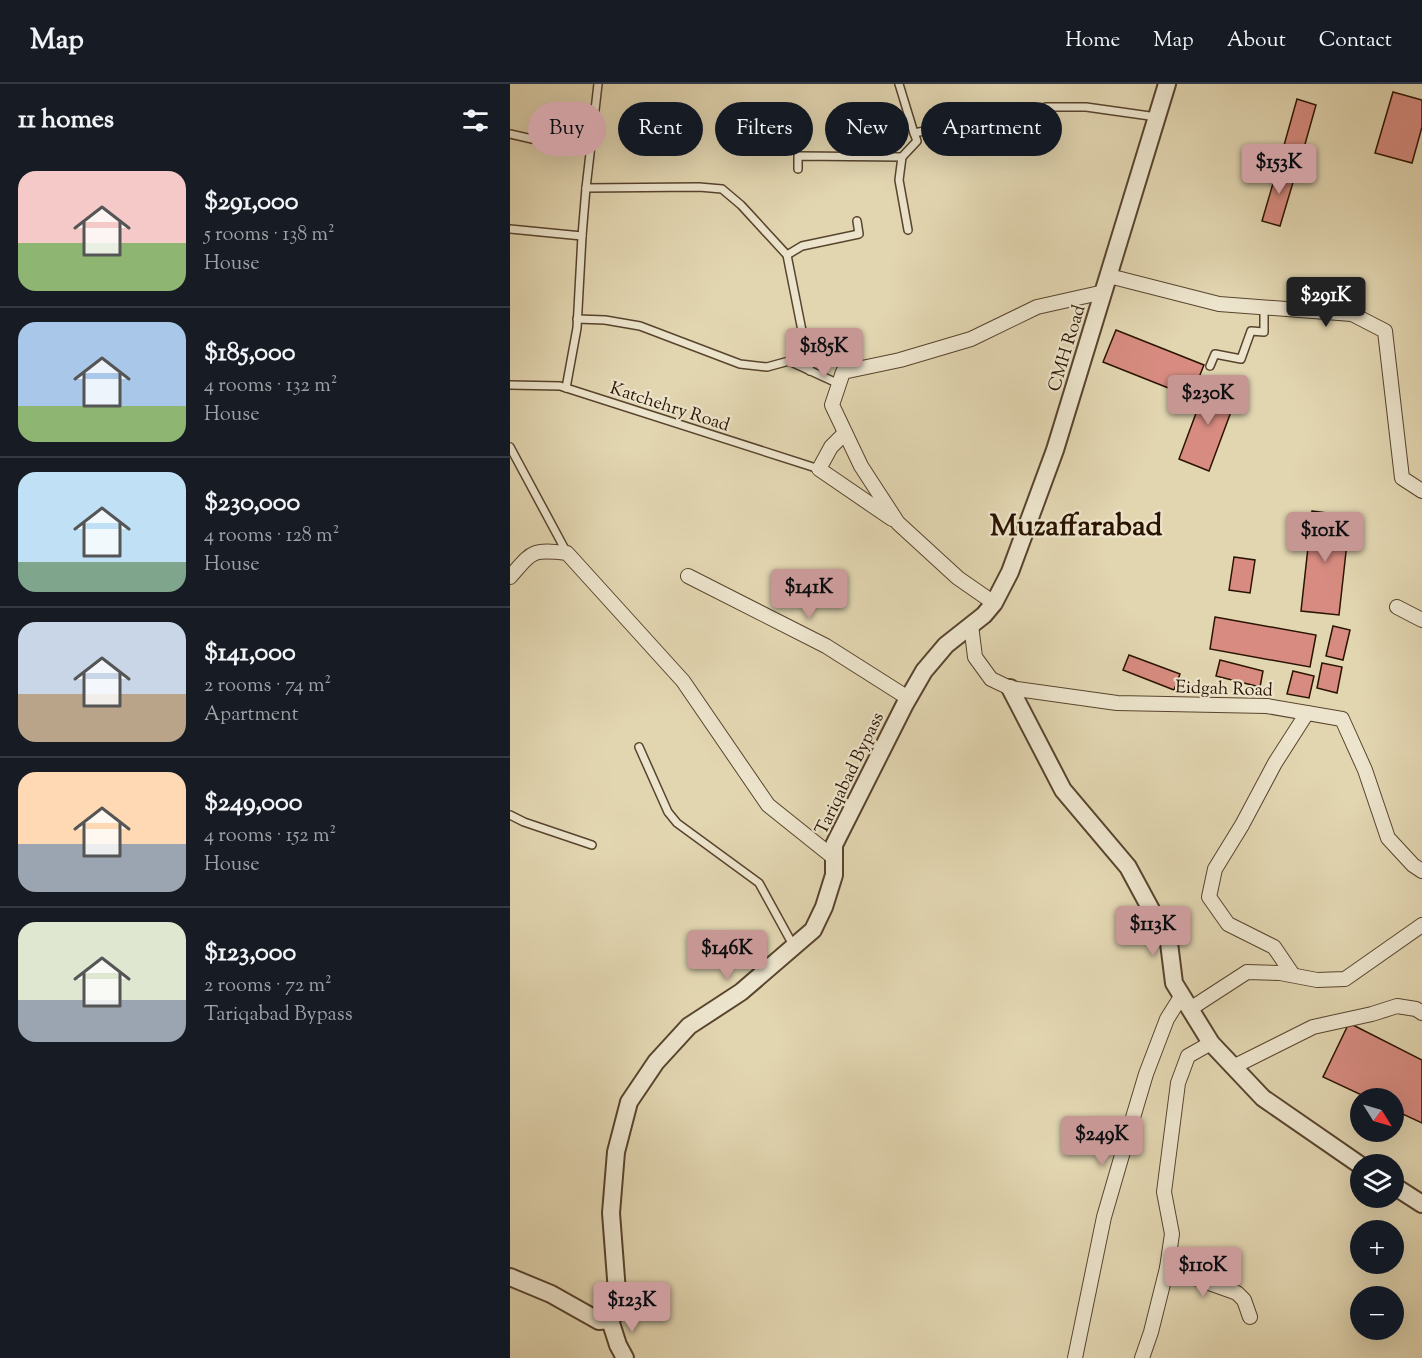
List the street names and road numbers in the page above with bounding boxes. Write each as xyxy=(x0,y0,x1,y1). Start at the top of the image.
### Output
street label: CMH Road xyxy=(1042,302,1093,395)
street label: Katchehry Road xyxy=(606,376,733,439)
street label: Eidgah Road xyxy=(1175,675,1273,705)
street label: Tariqabad Bypass xyxy=(810,708,892,840)

